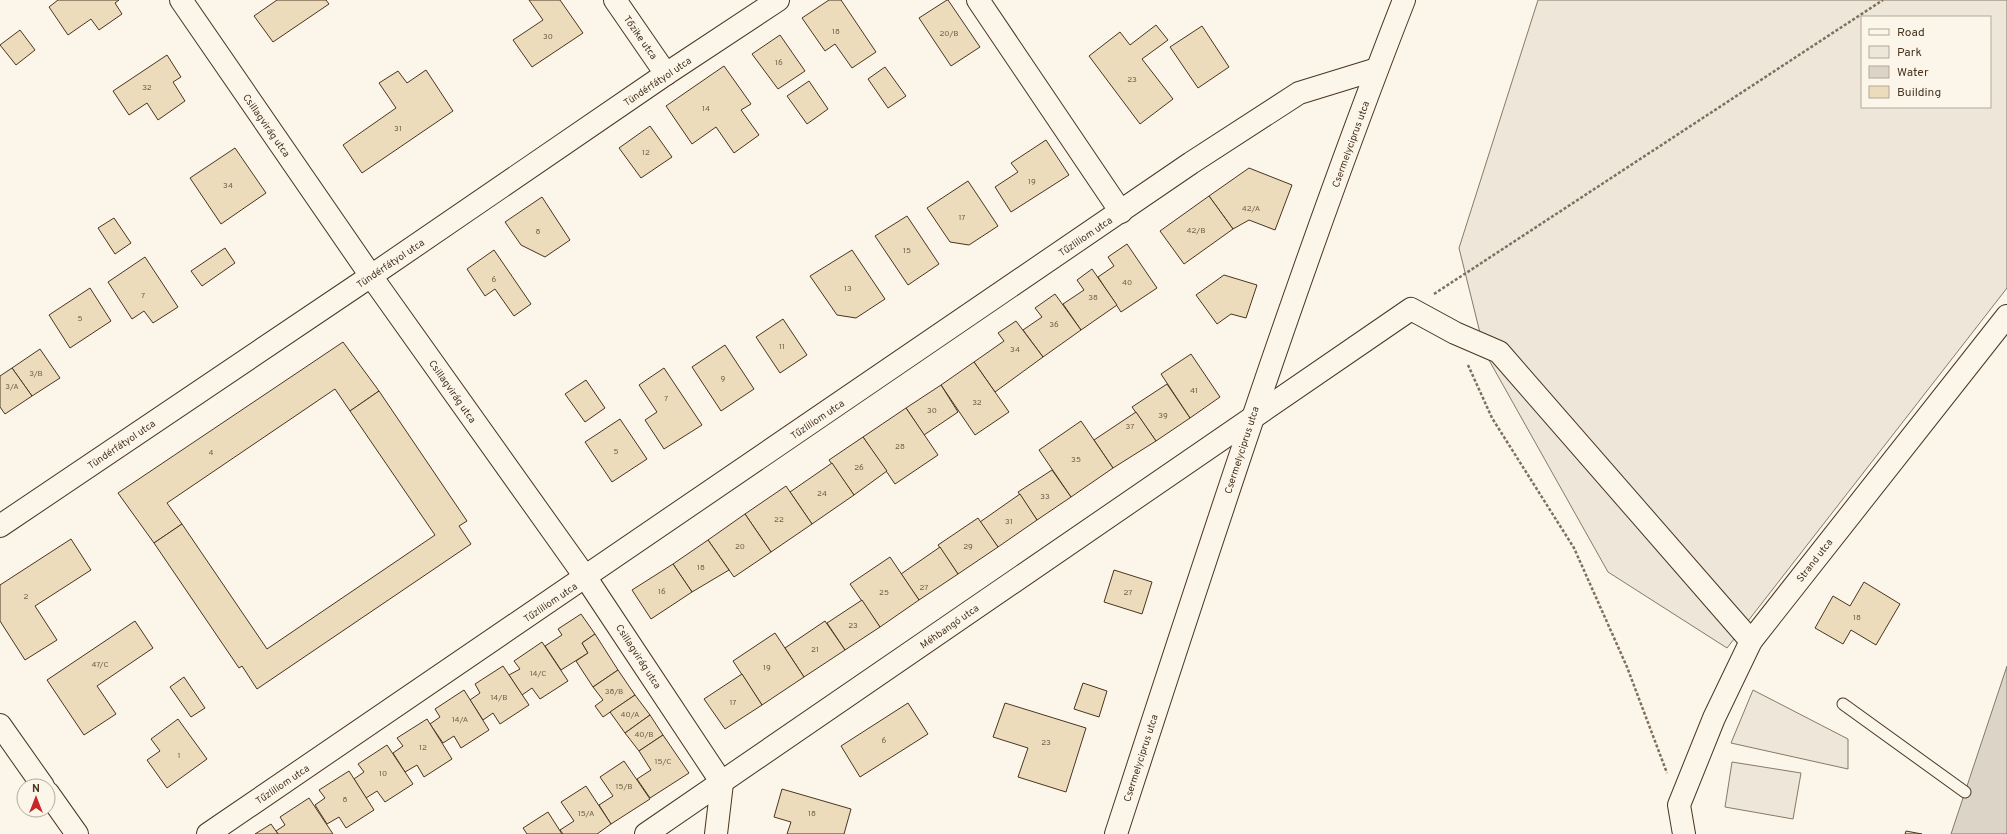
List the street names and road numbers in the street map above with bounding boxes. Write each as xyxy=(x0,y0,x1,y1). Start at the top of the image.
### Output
street label: Tőzike utca xyxy=(620,13,660,62)
street label: Tündérfátyol utca xyxy=(621,55,694,110)
street label: Csillagvirág utca xyxy=(239,92,292,160)
street label: Csermelyciprus utca xyxy=(1330,99,1373,190)
street label: Tűzliliom utca xyxy=(1056,214,1115,260)
street label: Tündérfátyol utca xyxy=(354,237,427,292)
street label: Csillagvirág utca xyxy=(425,358,478,426)
street label: Tűzliliom utca xyxy=(788,397,847,443)
street label: Csermelyciprus utca xyxy=(1222,405,1263,496)
street label: Tündérfátyol utca xyxy=(85,418,158,473)
street label: Strand utca xyxy=(1794,537,1836,585)
street label: Tűzliliom utca xyxy=(521,580,580,626)
street label: Méhbangó utca xyxy=(918,602,982,652)
street label: Csillagvirág utca xyxy=(612,622,663,691)
street label: Csermelyciprus utca xyxy=(1121,713,1162,804)
street label: Tűzliliom utca xyxy=(253,762,312,808)

